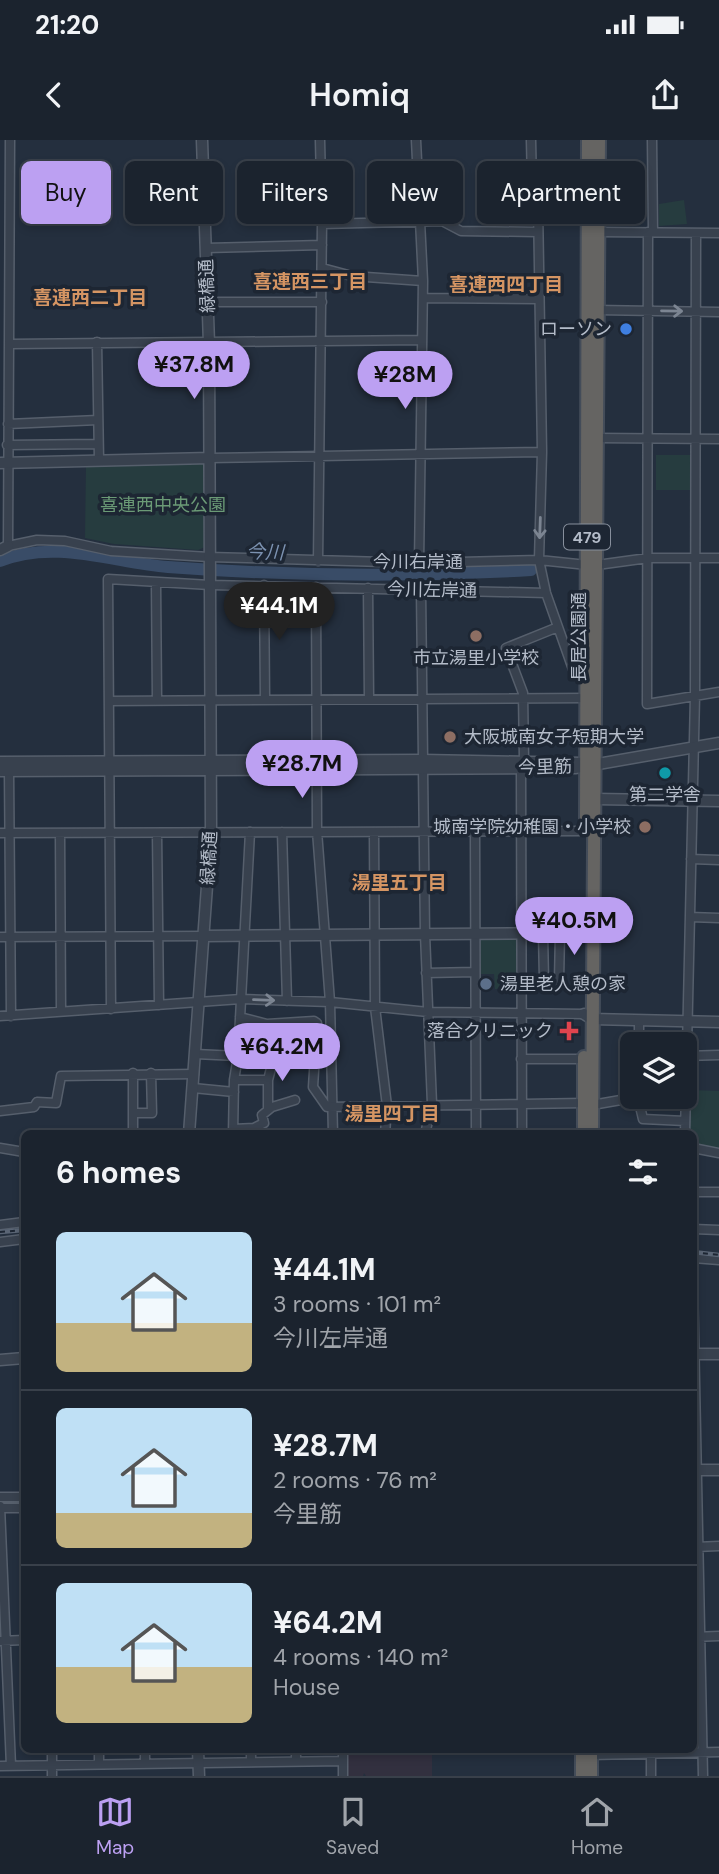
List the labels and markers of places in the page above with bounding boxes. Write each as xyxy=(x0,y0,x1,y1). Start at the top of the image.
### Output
place label: ローソン xyxy=(540,317,612,341)
marker: ローソン xyxy=(618,321,634,337)
pin: ¥37.8M xyxy=(137,342,251,401)
pin: ¥28M xyxy=(364,352,446,411)
pin: ¥44.1M xyxy=(222,582,336,642)
marker: 市立湯里小学校 xyxy=(468,628,484,644)
place label: 市立湯里小学校 xyxy=(413,646,539,670)
place label: 大阪城南女子短期大学 xyxy=(464,725,644,749)
marker: 大阪城南女子短期大学 xyxy=(442,729,458,745)
pin: ¥28.7M xyxy=(245,740,359,800)
marker: 第二学舎 xyxy=(657,765,673,781)
place label: 第二学舎 xyxy=(629,783,701,807)
place label: 城南学院幼稚園・小学校 xyxy=(433,815,631,839)
marker: 城南学院幼稚園・小学校 xyxy=(637,819,653,835)
pin: ¥40.5M xyxy=(517,898,631,957)
place label: 湯里老人憩の家 xyxy=(500,972,626,996)
marker: 湯里老人憩の家 xyxy=(478,976,494,992)
place label: 落合クリニック xyxy=(427,1019,553,1043)
marker: 落合クリニック xyxy=(559,1021,579,1041)
pin: ¥64.2M xyxy=(225,1024,339,1083)

